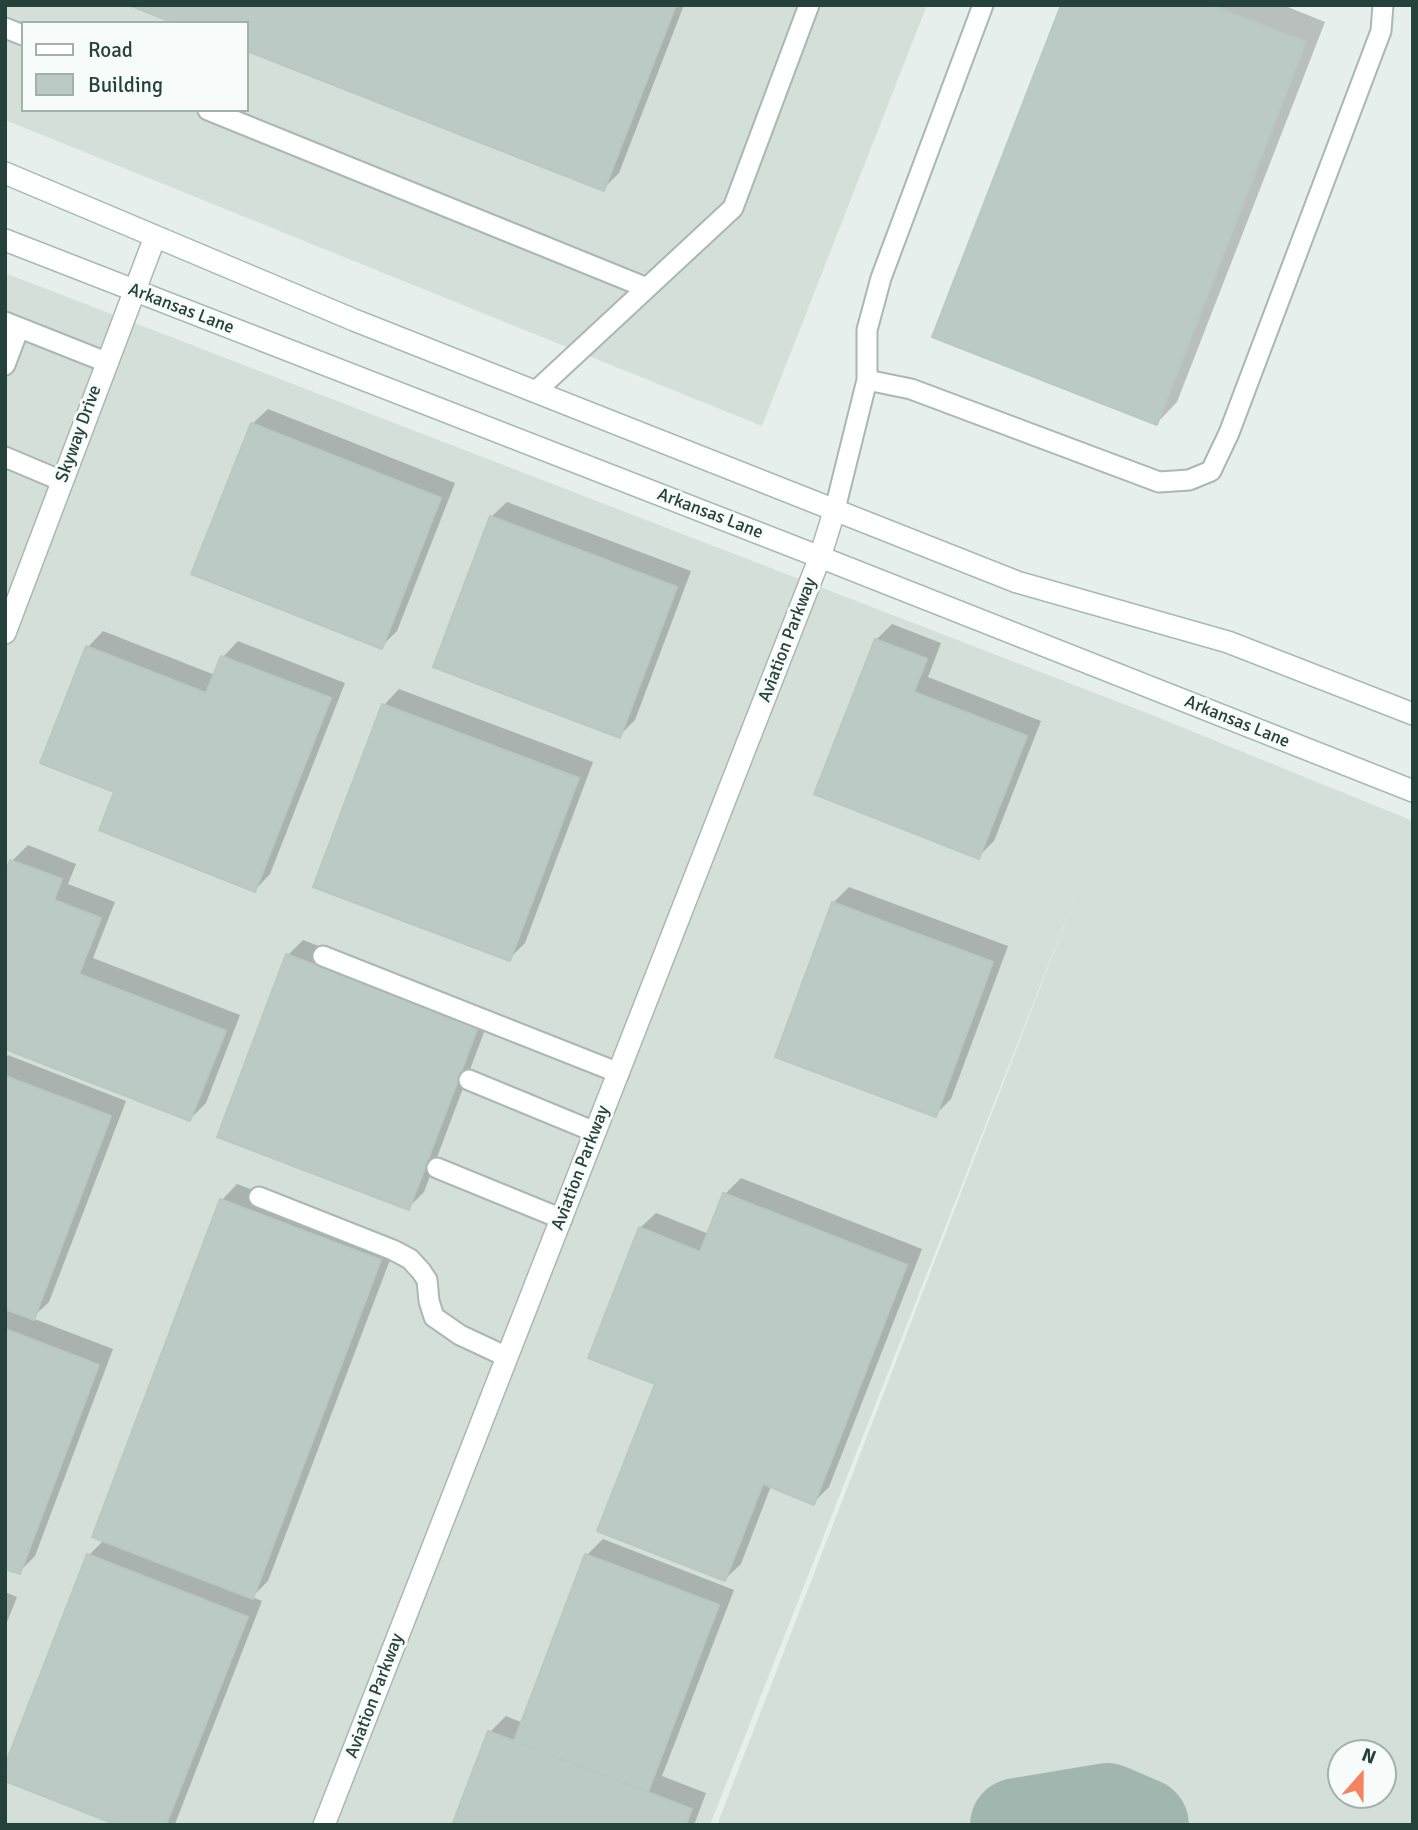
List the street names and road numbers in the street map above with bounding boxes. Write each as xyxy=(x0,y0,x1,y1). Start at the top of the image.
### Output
street label: Arkansas Lane xyxy=(125,279,237,339)
street label: Skyway Drive xyxy=(51,382,107,486)
street label: Arkansas Lane xyxy=(654,484,766,544)
street label: Aviation Parkway xyxy=(754,575,822,705)
street label: Arkansas Lane xyxy=(1181,691,1293,753)
street label: Aviation Parkway xyxy=(547,1103,615,1233)
street label: Aviation Parkway xyxy=(341,1631,409,1761)

